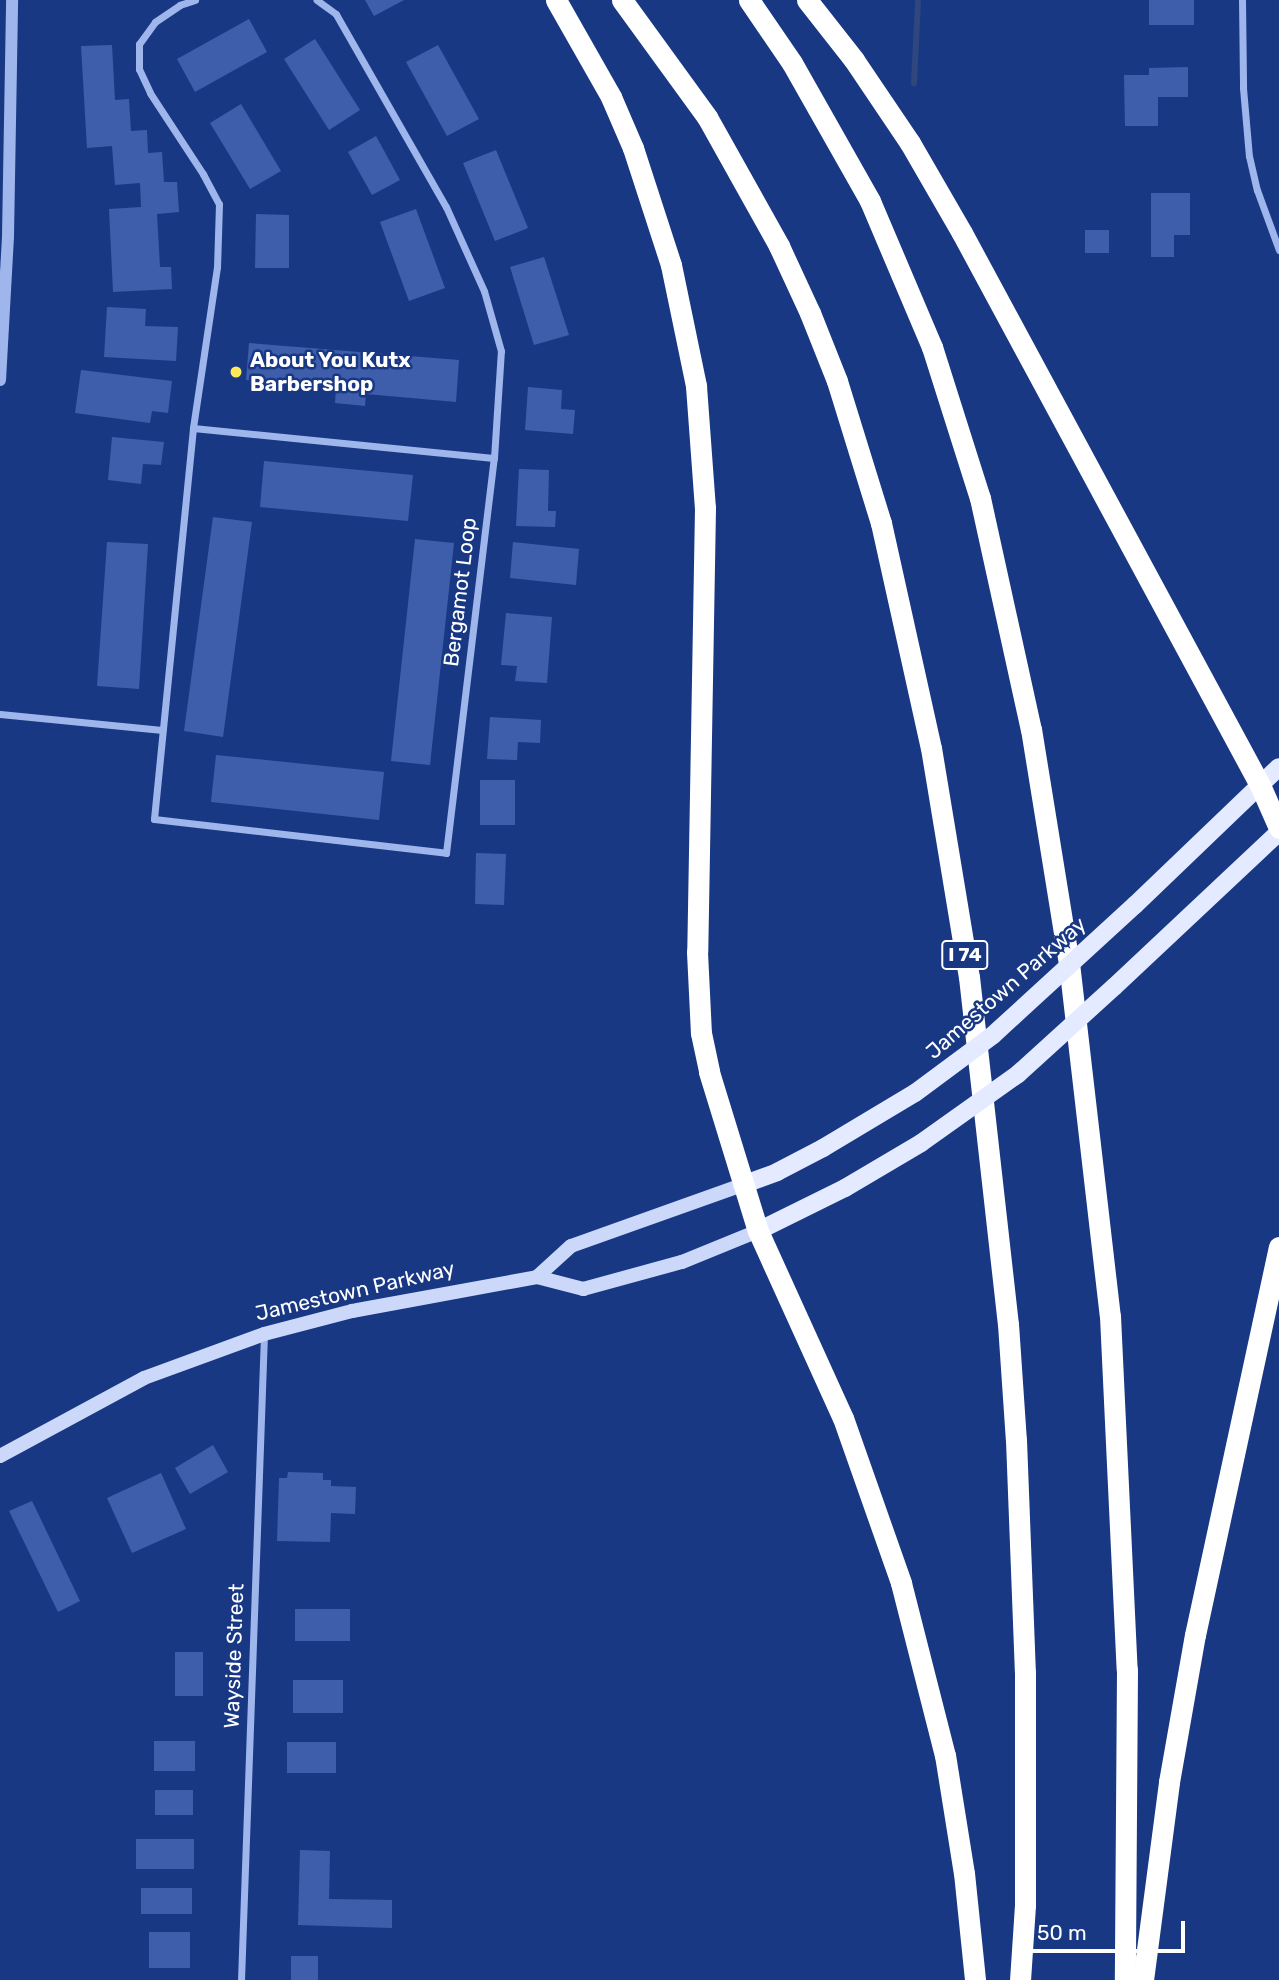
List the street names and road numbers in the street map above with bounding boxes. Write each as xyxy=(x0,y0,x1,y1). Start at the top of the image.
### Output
street label: Bergamot Loop xyxy=(438,516,482,668)
street label: Jamestown Parkway xyxy=(921,912,1091,1064)
road number: I 74 xyxy=(940,939,990,970)
street label: Jamestown Parkway xyxy=(253,1256,457,1326)
street label: Wayside Street xyxy=(219,1583,249,1729)

